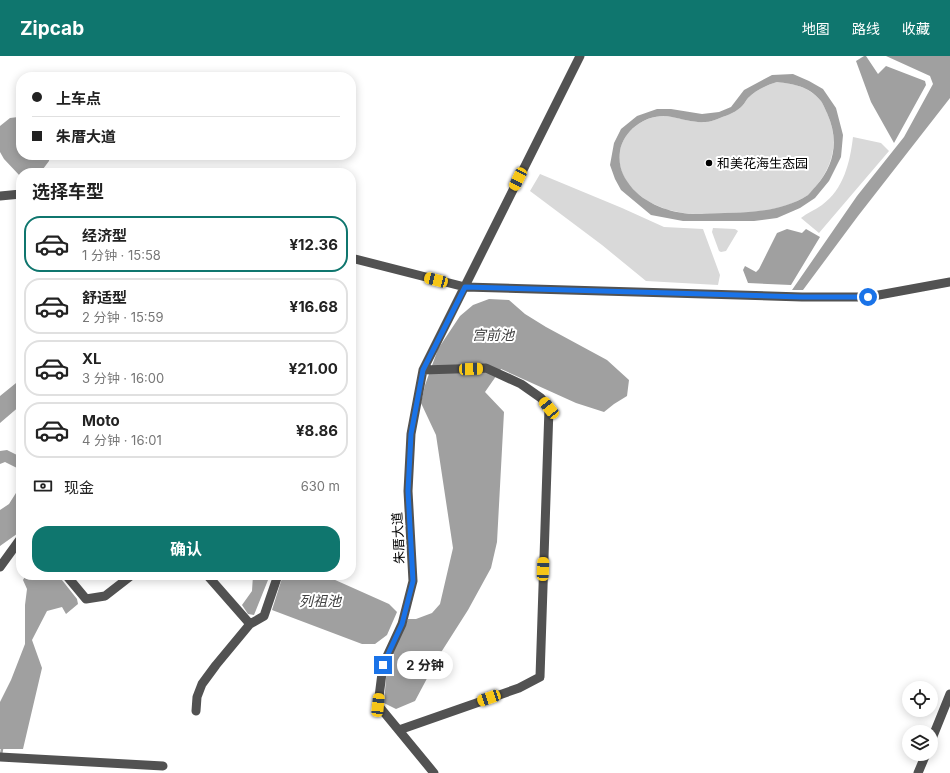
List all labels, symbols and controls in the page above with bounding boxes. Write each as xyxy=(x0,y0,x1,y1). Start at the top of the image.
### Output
text: Zipcab xyxy=(20,17,84,40)
text: 地图 xyxy=(802,20,830,37)
text: 路线 xyxy=(852,20,880,37)
text: 收藏 xyxy=(902,20,930,37)
text: 上车点 xyxy=(56,89,101,108)
text: 朱厝大道 xyxy=(56,127,116,146)
place label: 和美花海生态园 xyxy=(717,155,808,171)
marker: 和美花海生态园 xyxy=(704,158,714,168)
car xyxy=(507,166,529,192)
text: 选择车型 xyxy=(32,181,104,202)
icon: car xyxy=(34,226,70,262)
text: 经济型 xyxy=(82,226,127,245)
text: ¥12.36 xyxy=(289,235,338,254)
text: 1 分钟 · 15:58 xyxy=(82,247,161,263)
car xyxy=(423,271,449,289)
icon: car xyxy=(34,288,70,324)
text: 舒适型 xyxy=(82,288,127,307)
route start xyxy=(859,288,877,306)
text: ¥16.68 xyxy=(290,297,338,316)
text: 2 分钟 · 15:59 xyxy=(82,309,164,325)
water label: 宫前池 xyxy=(472,326,516,343)
text: XL xyxy=(82,349,102,368)
icon: car xyxy=(34,350,70,386)
text: ¥21.00 xyxy=(289,359,338,378)
car xyxy=(459,363,483,375)
text: 3 分钟 · 16:00 xyxy=(82,370,164,386)
car xyxy=(537,395,561,421)
text: Moto xyxy=(82,411,120,430)
icon: car xyxy=(34,412,70,448)
text: ¥8.86 xyxy=(296,421,338,440)
text: 4 分钟 · 16:01 xyxy=(82,432,162,448)
icon: cash xyxy=(32,475,54,497)
text: 现金 xyxy=(64,478,94,497)
text: 630 m xyxy=(301,478,340,494)
street label: 朱厝大道 xyxy=(389,512,407,564)
button: 确认 xyxy=(32,526,340,572)
car xyxy=(537,557,549,581)
water label: 列祖池 xyxy=(299,592,343,609)
callout: 2 分钟 xyxy=(397,651,453,679)
route end xyxy=(374,656,392,674)
text: 2 分钟 xyxy=(406,657,444,673)
map controls xyxy=(902,681,938,761)
button: locate xyxy=(902,681,938,717)
car xyxy=(476,688,502,708)
car xyxy=(371,692,385,718)
button: layers xyxy=(902,725,938,761)

